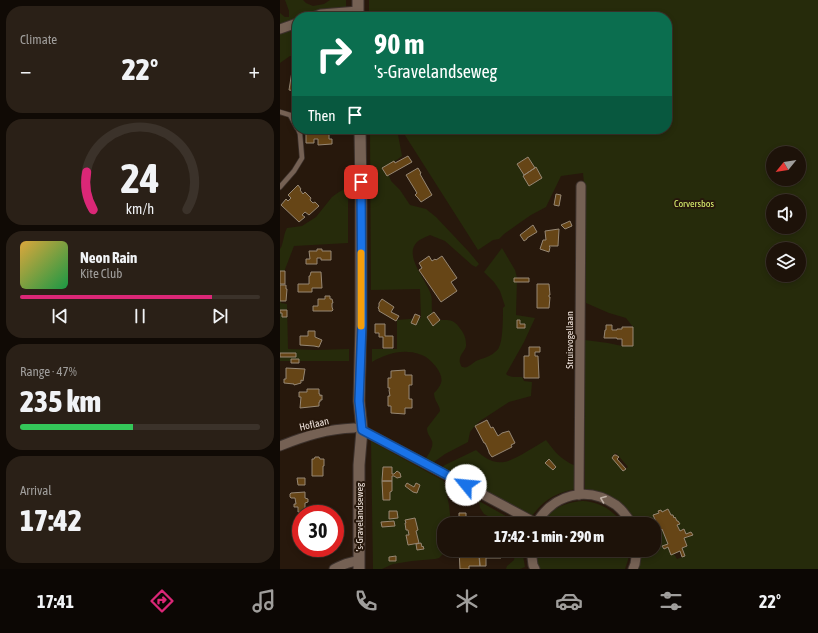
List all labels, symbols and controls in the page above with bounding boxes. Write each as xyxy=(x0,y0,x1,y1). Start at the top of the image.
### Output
icon: right xyxy=(308,28,360,80)
text: 90 m xyxy=(374,28,424,60)
text: Climate xyxy=(20,32,57,47)
text: 22° xyxy=(122,52,158,86)
text: − xyxy=(20,57,31,83)
text: + xyxy=(249,57,260,83)
text: 's-Gravelandseweg xyxy=(374,61,497,82)
icon: arrive xyxy=(344,104,366,126)
text: Then xyxy=(308,107,336,124)
north arrow xyxy=(766,146,806,186)
map controls xyxy=(766,146,806,282)
text: 24 xyxy=(120,154,160,202)
pin xyxy=(344,165,378,199)
icon: arrive xyxy=(350,171,372,193)
button: sound xyxy=(766,194,806,234)
park label: Corversbos xyxy=(674,198,715,209)
text: km/h xyxy=(126,200,154,216)
button: layers xyxy=(766,242,806,282)
text: Neon Rain xyxy=(80,249,137,266)
text: Kite Club xyxy=(80,266,122,281)
icon: previous xyxy=(49,305,71,327)
icon: pause xyxy=(129,305,151,327)
icon: next xyxy=(209,305,231,327)
street label: Struisvogellaan xyxy=(564,311,575,369)
text: Range · 47% xyxy=(20,364,77,379)
text: 235 km xyxy=(20,384,101,418)
street label: Hoflaan xyxy=(298,415,330,433)
position arrow xyxy=(445,464,487,506)
street label: 's-Gravelandseweg xyxy=(354,482,365,551)
text: Arrival xyxy=(20,483,52,498)
one-way arrow xyxy=(600,495,607,503)
text: 17:42 xyxy=(20,503,82,537)
speed limit sign: 30 xyxy=(292,505,344,557)
text: 17:42 · 1 min · 290 m xyxy=(494,528,604,545)
icon: directions xyxy=(148,587,176,615)
icon: music xyxy=(250,587,278,615)
icon: phone xyxy=(352,587,380,615)
icon: climate xyxy=(453,587,481,615)
icon: car xyxy=(555,587,583,615)
icon: filters xyxy=(657,587,685,615)
text: 17:41 xyxy=(37,591,74,612)
text: 22° xyxy=(759,591,781,612)

